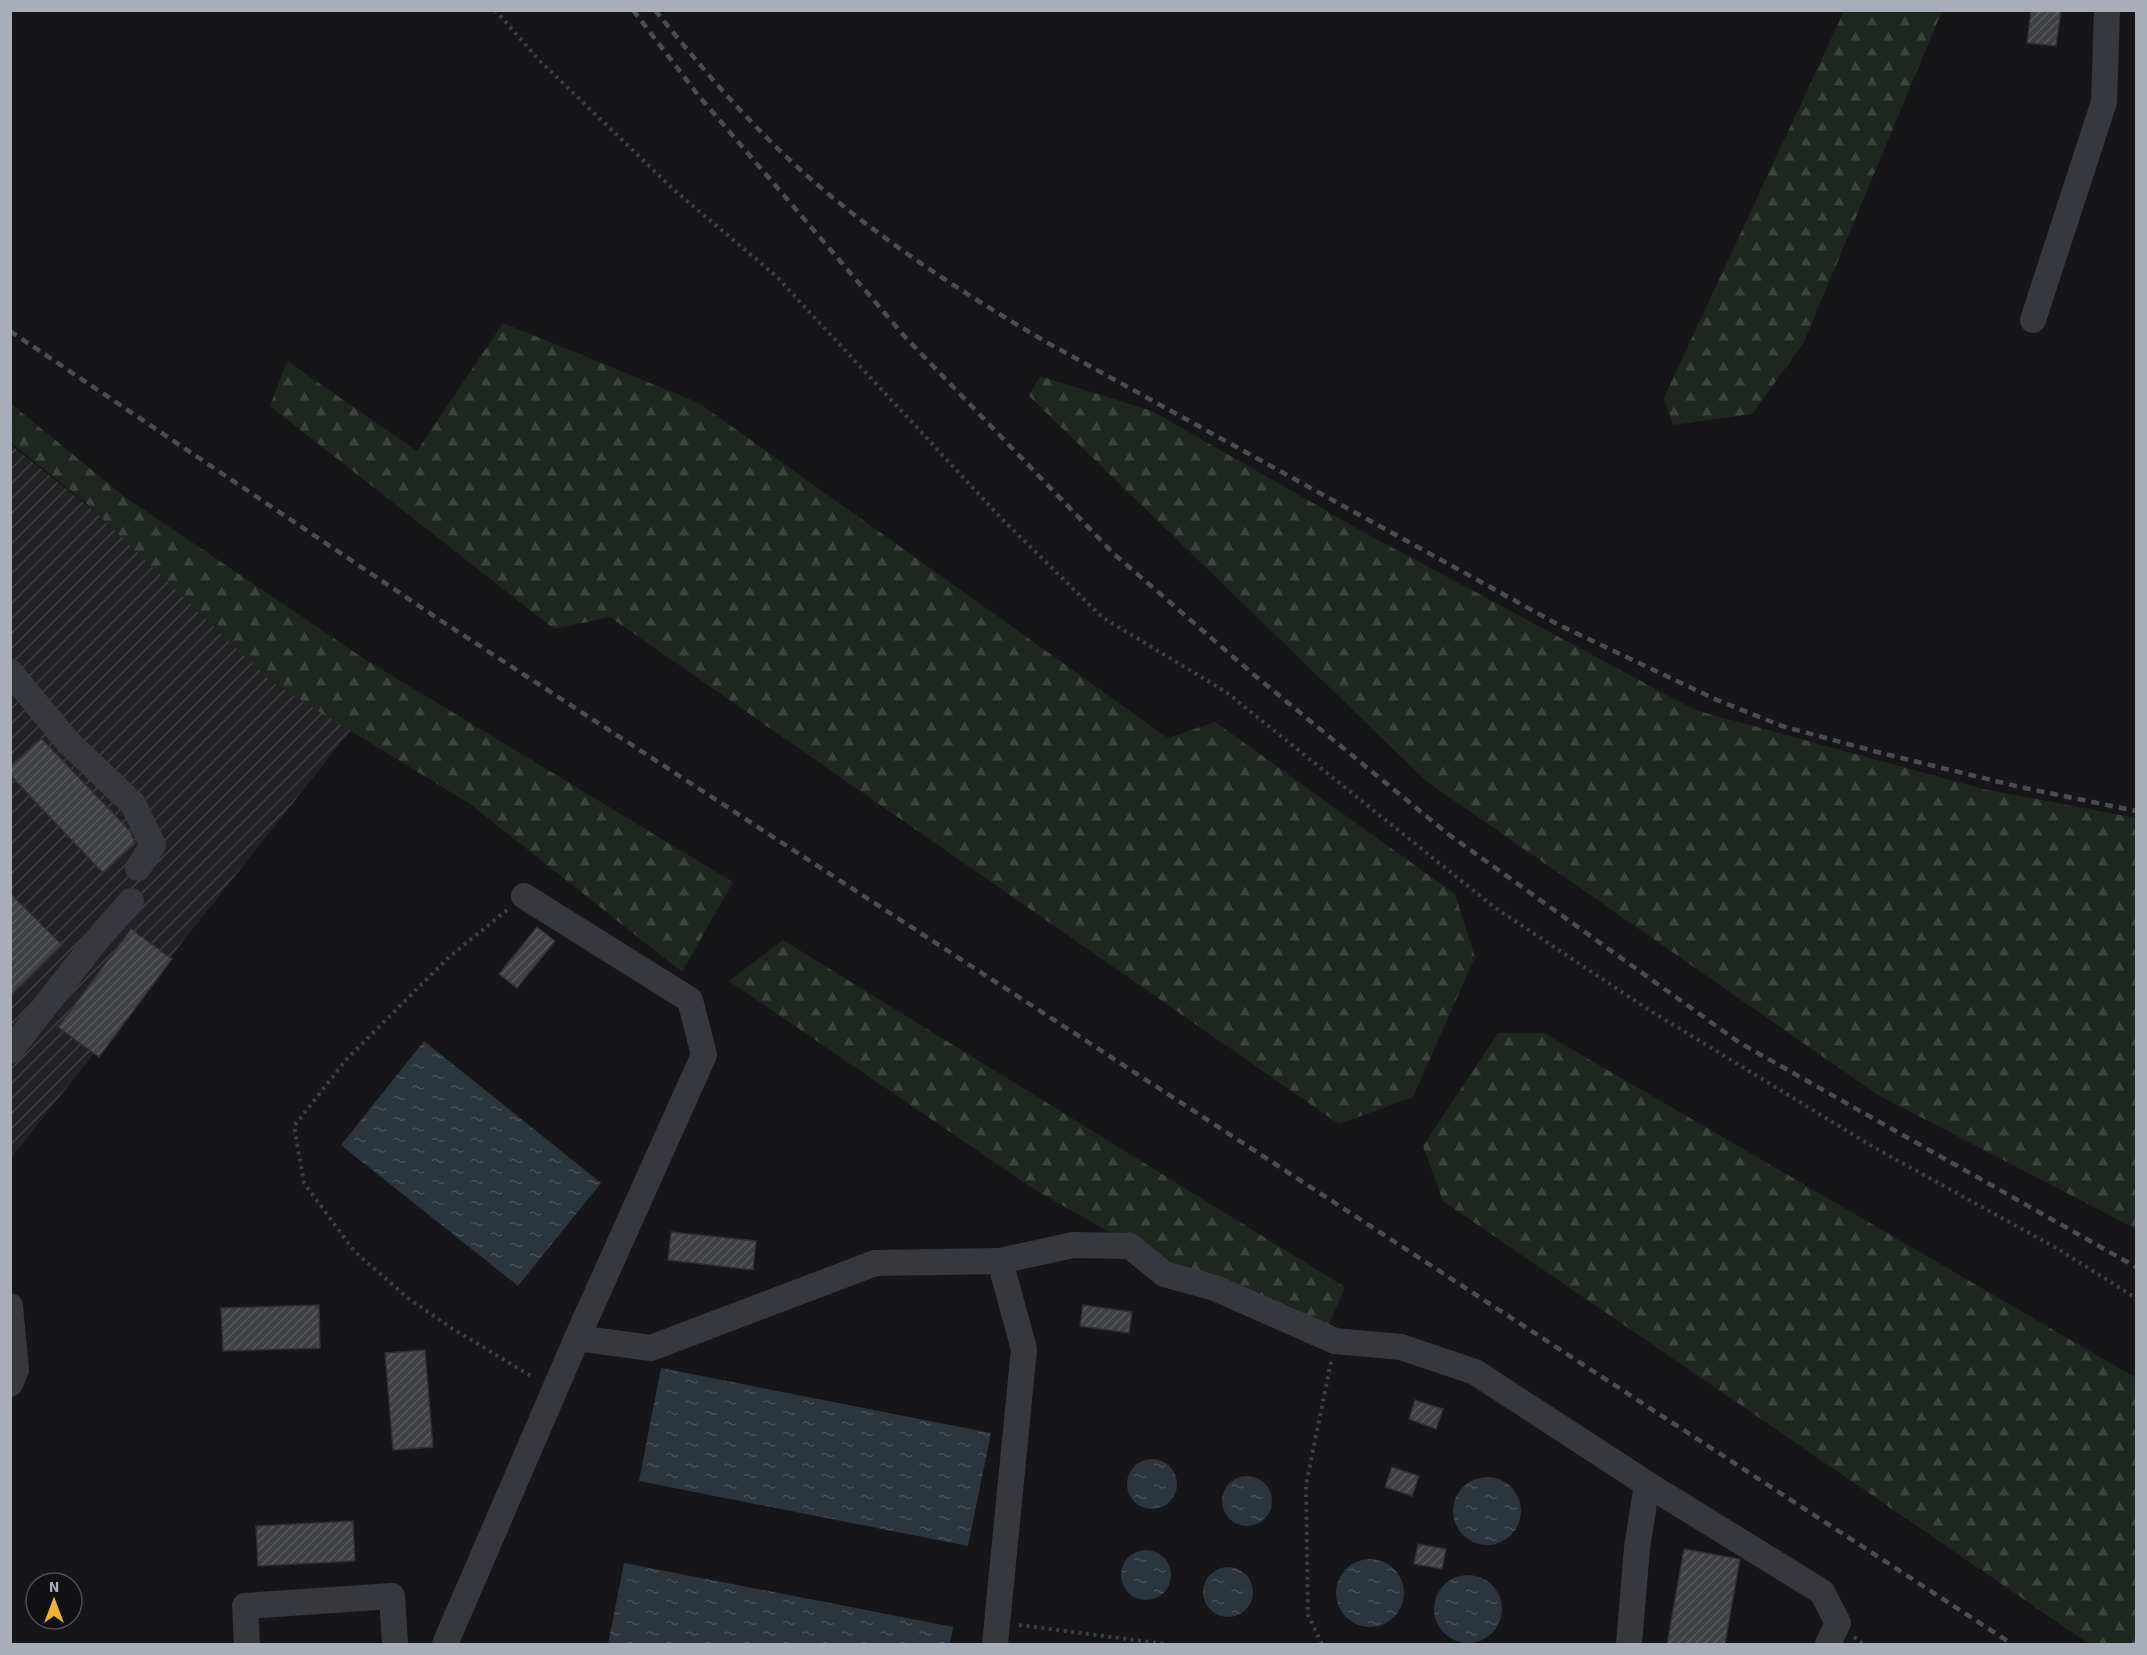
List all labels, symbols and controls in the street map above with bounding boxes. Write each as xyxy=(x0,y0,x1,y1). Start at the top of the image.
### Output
north arrow xyxy=(24,1571,84,1631)
text: N xyxy=(49,1576,59,1598)

